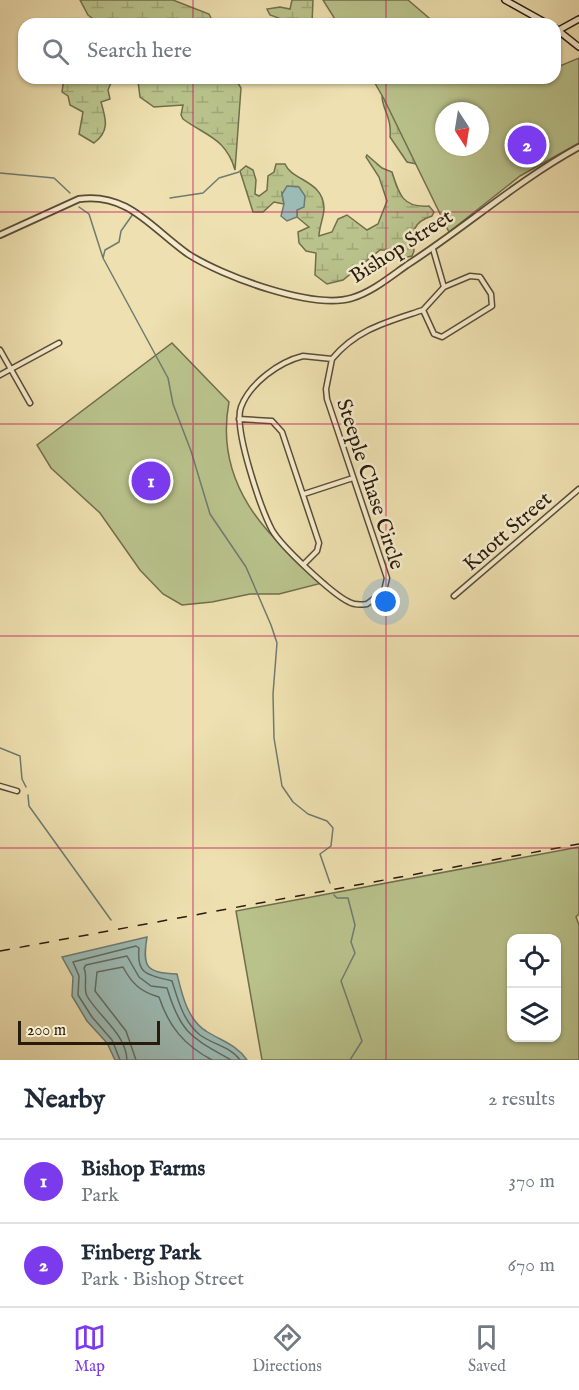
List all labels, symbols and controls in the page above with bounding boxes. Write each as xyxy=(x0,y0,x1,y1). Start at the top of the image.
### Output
search box xyxy=(18,18,561,84)
icon: search xyxy=(39,35,72,68)
text: Search here xyxy=(87,37,192,65)
north arrow xyxy=(435,102,489,156)
pin: 2 xyxy=(508,122,546,168)
street label: Bishop Street xyxy=(345,204,458,291)
street label: Steeple Chase Circle xyxy=(329,396,410,574)
pin: 1 xyxy=(132,458,170,504)
street label: Knott Street xyxy=(458,486,558,578)
your location xyxy=(371,587,400,616)
map controls xyxy=(507,934,561,1042)
button: locate xyxy=(507,934,561,988)
button: layers xyxy=(507,988,561,1042)
scale bar xyxy=(18,1018,160,1046)
text: 200 m xyxy=(27,1021,66,1041)
text: Nearby xyxy=(24,1083,105,1116)
text: 2 results xyxy=(488,1087,555,1112)
text: Bishop Farms xyxy=(81,1155,205,1183)
text: 1 xyxy=(40,1169,47,1194)
text: 370 m xyxy=(509,1169,555,1194)
text: Park xyxy=(81,1183,119,1208)
text: Finberg Park xyxy=(81,1239,201,1267)
text: 2 xyxy=(39,1253,48,1278)
text: 670 m xyxy=(508,1253,555,1278)
text: Park · Bishop Street xyxy=(81,1267,244,1292)
tab: Map xyxy=(73,1321,106,1377)
tab: Directions xyxy=(252,1321,322,1377)
tab: Saved xyxy=(468,1321,506,1377)

